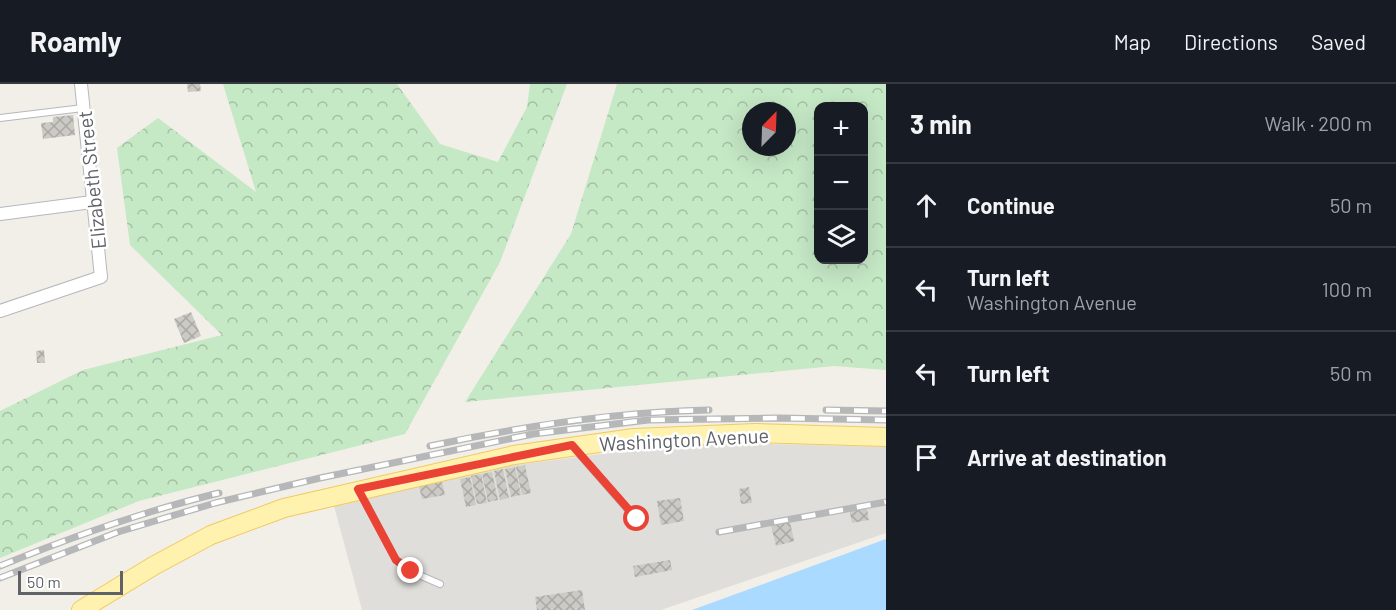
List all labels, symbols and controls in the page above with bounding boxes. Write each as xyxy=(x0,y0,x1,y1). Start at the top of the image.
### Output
text: Roamly xyxy=(30,24,122,58)
text: Map xyxy=(1114,29,1151,54)
text: Directions xyxy=(1184,29,1278,54)
text: Saved xyxy=(1311,29,1366,54)
north arrow xyxy=(742,102,796,156)
map controls xyxy=(814,102,868,264)
button: + xyxy=(814,102,868,156)
text: 3 min xyxy=(910,108,972,139)
street label: Elizabeth Street xyxy=(72,110,110,250)
text: Walk · 200 m xyxy=(1264,111,1372,135)
button: − xyxy=(814,156,868,210)
icon: ahead xyxy=(910,189,943,222)
text: Continue xyxy=(967,192,1055,218)
text: 50 m xyxy=(1330,193,1372,217)
button: layers xyxy=(814,210,868,264)
text: Turn left xyxy=(967,264,1050,290)
icon: left xyxy=(910,273,943,306)
text: 100 m xyxy=(1322,277,1372,301)
text: Washington Avenue xyxy=(967,290,1137,314)
icon: left xyxy=(910,357,943,390)
text: Turn left xyxy=(967,360,1050,386)
text: 50 m xyxy=(1330,361,1372,385)
street label: Washington Avenue xyxy=(598,423,770,455)
icon: arrive xyxy=(910,441,943,474)
text: Arrive at destination xyxy=(967,444,1166,470)
route start xyxy=(623,505,649,531)
route end xyxy=(397,557,423,583)
scale bar xyxy=(18,568,123,596)
text: 50 m xyxy=(27,572,61,591)

